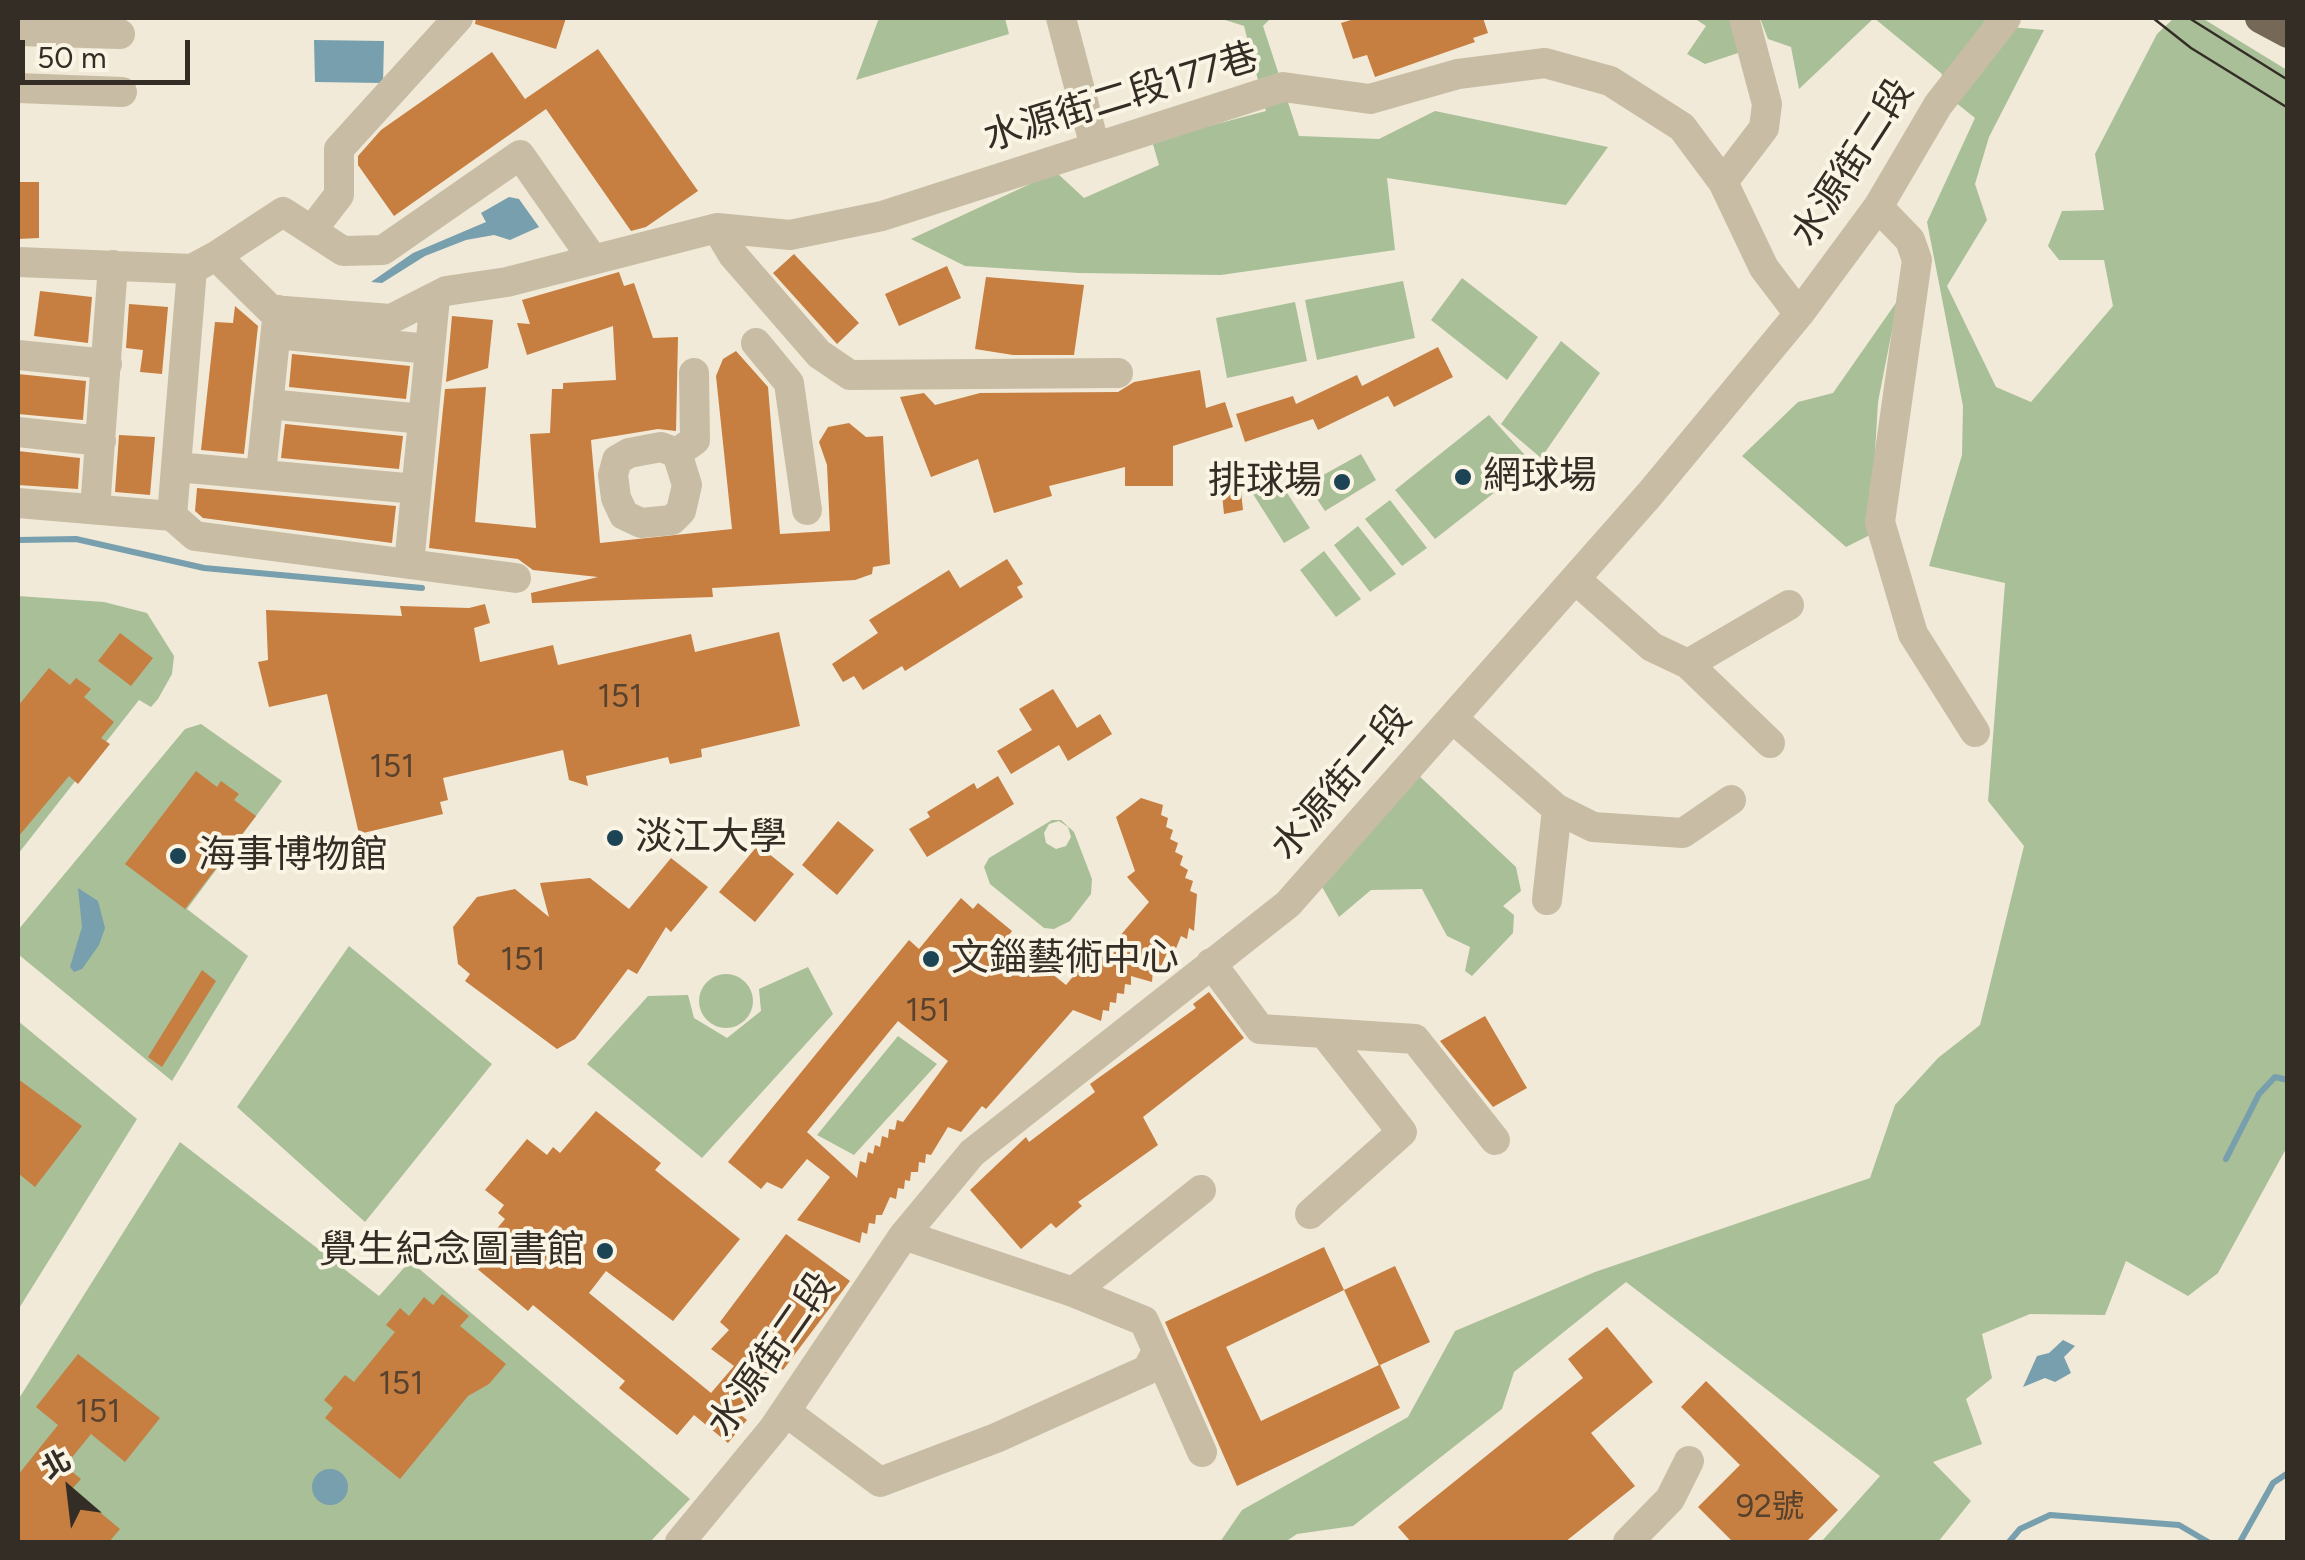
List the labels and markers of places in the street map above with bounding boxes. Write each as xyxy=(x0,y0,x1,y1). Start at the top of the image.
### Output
place label: 網球場 xyxy=(1483,454,1597,500)
place label: 排球場 xyxy=(1208,459,1322,505)
marker: 網球場 xyxy=(1452,466,1474,488)
marker: 排球場 xyxy=(1331,471,1353,493)
place label: 淡江大學 xyxy=(635,815,787,861)
marker: 淡江大學 xyxy=(604,827,626,849)
place label: 海事博物館 xyxy=(198,833,388,879)
marker: 海事博物館 xyxy=(167,845,189,867)
place label: 文錙藝術中心 xyxy=(951,936,1179,982)
marker: 文錙藝術中心 xyxy=(920,948,942,970)
place label: 覺生紀念圖書館 xyxy=(319,1228,585,1274)
marker: 覺生紀念圖書館 xyxy=(594,1240,616,1262)

